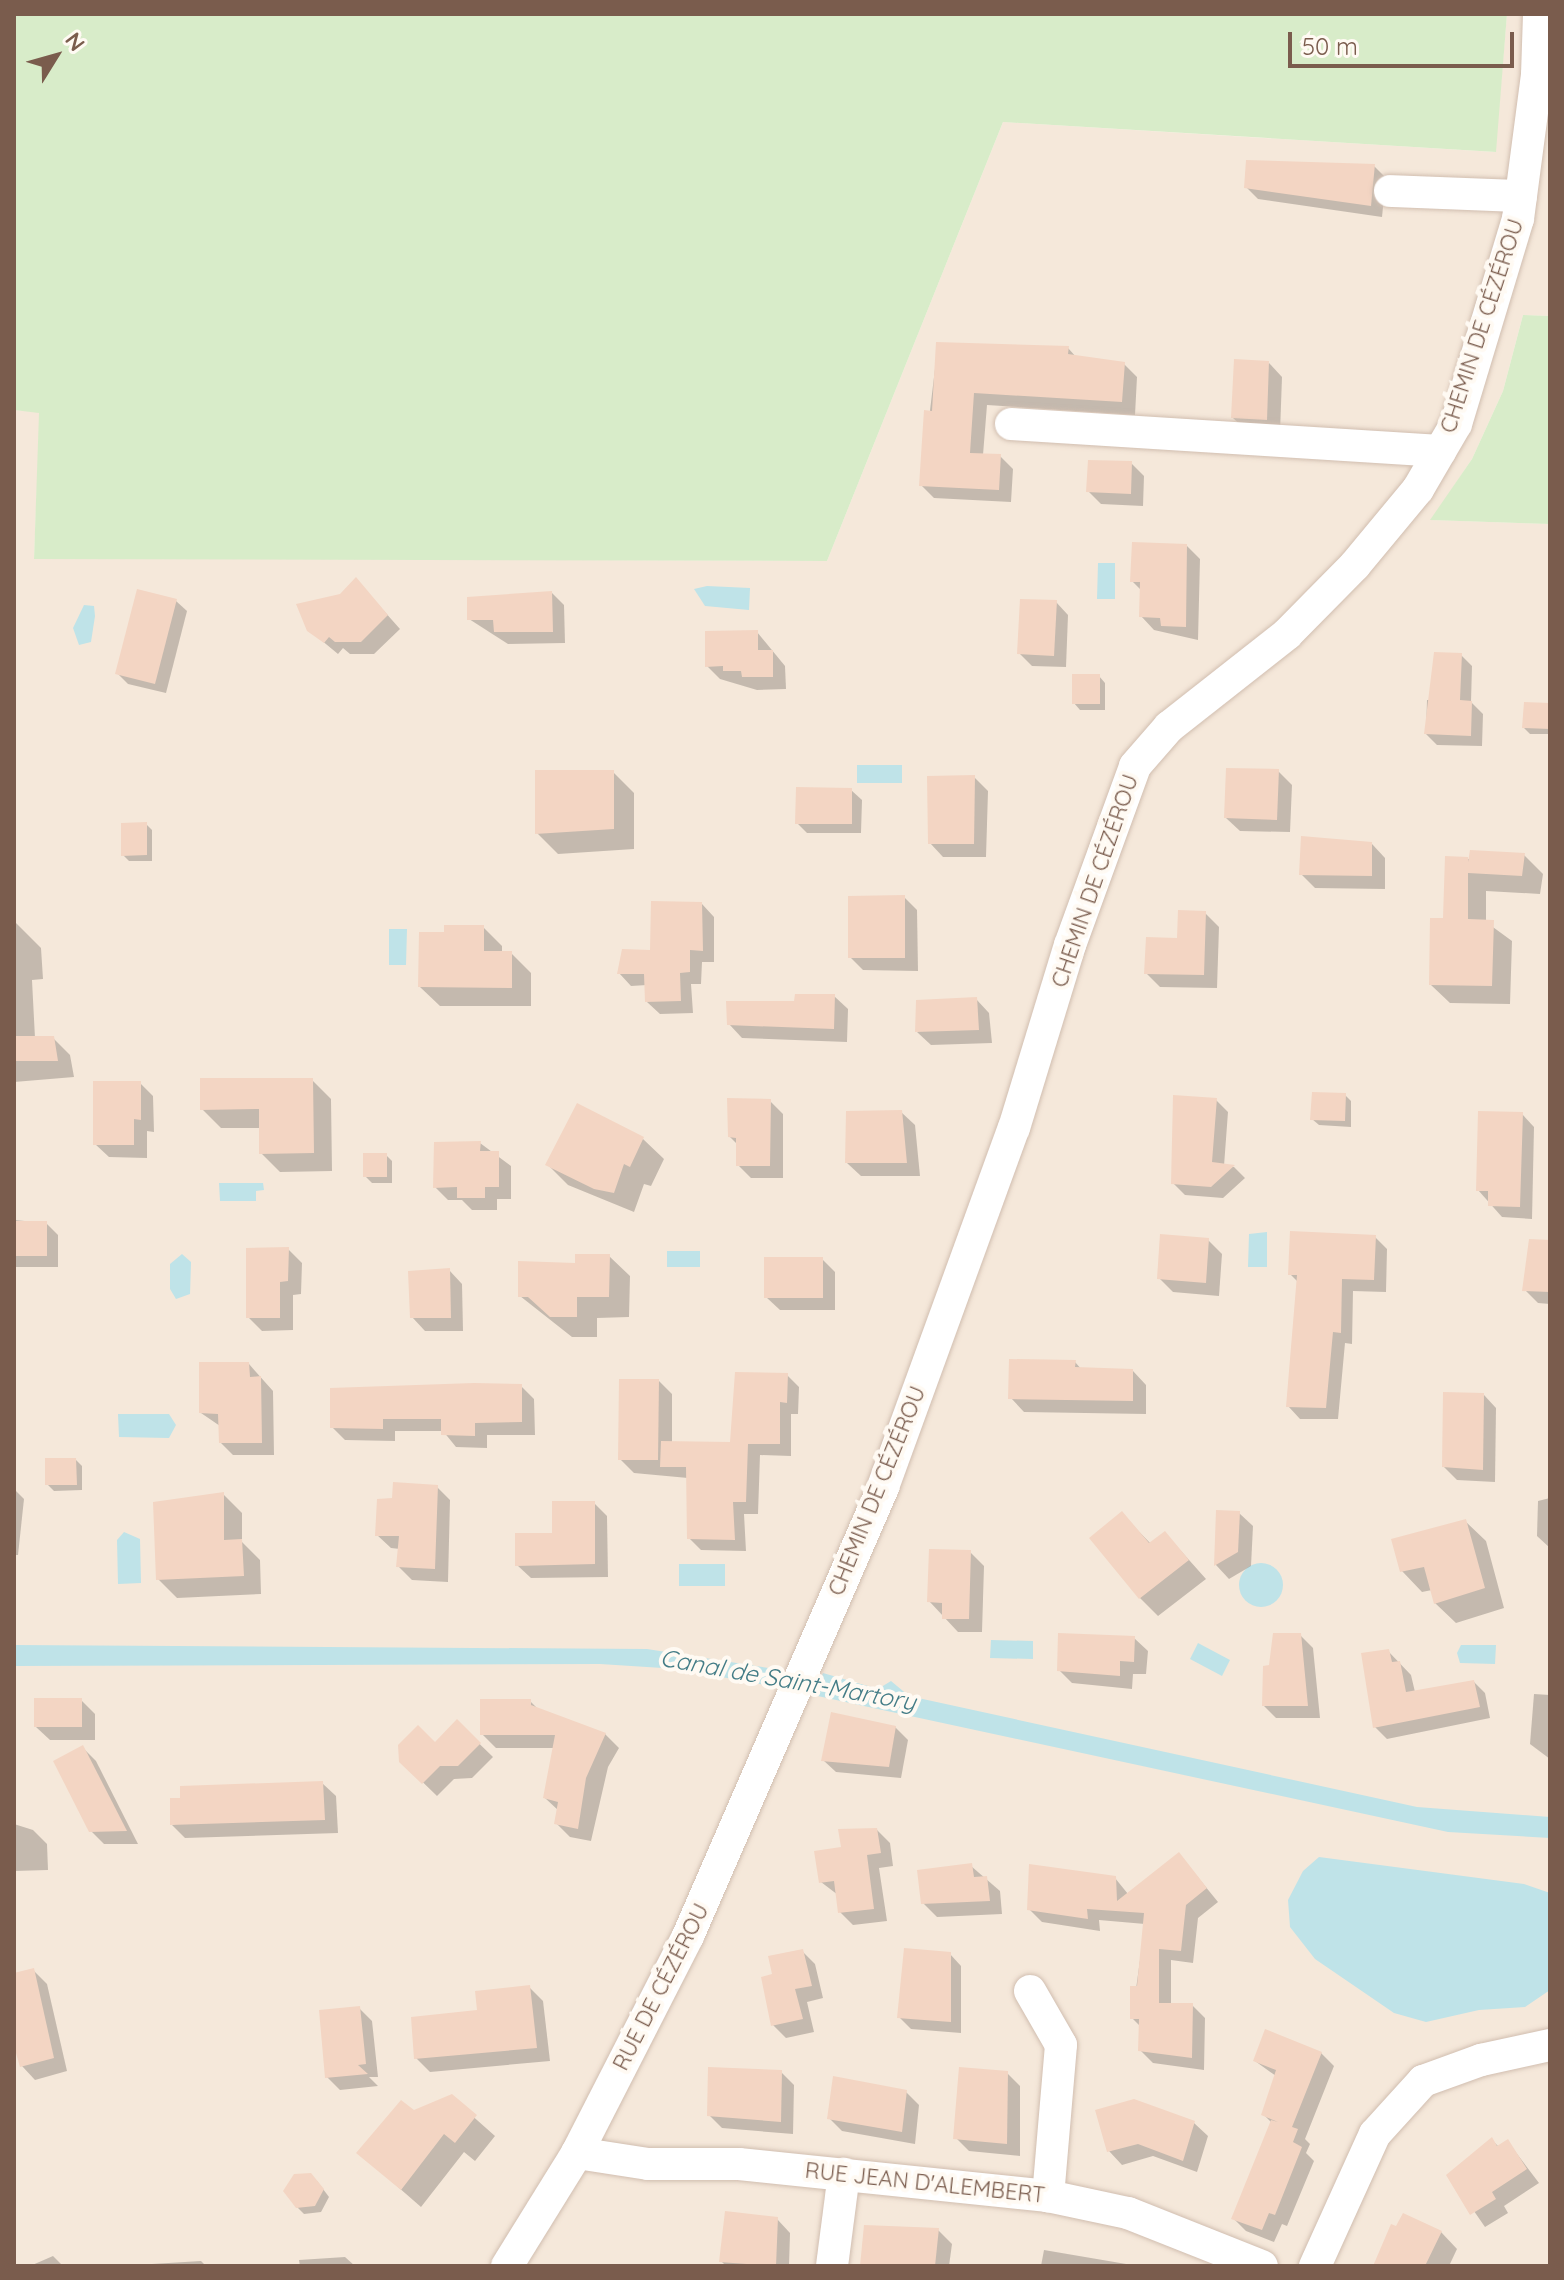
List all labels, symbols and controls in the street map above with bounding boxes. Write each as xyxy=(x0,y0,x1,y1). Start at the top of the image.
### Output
north arrow xyxy=(16,16,96,96)
scale bar xyxy=(1292,16,1518,66)
text: N xyxy=(59,27,91,56)
text: 50 m xyxy=(1302,31,1358,61)
street label: CHEMIN DE CÉZÉROU xyxy=(1435,216,1529,436)
street label: CHEMIN DE CÉZÉROU xyxy=(1046,771,1144,991)
street label: CHEMIN DE CÉZÉROU xyxy=(823,1383,931,1599)
water label: Canal de Saint-Martory xyxy=(658,1643,918,1717)
street label: RUE DE CÉZÉROU xyxy=(608,1899,714,2075)
street label: RUE JEAN D'ALEMBERT xyxy=(804,2157,1046,2209)

